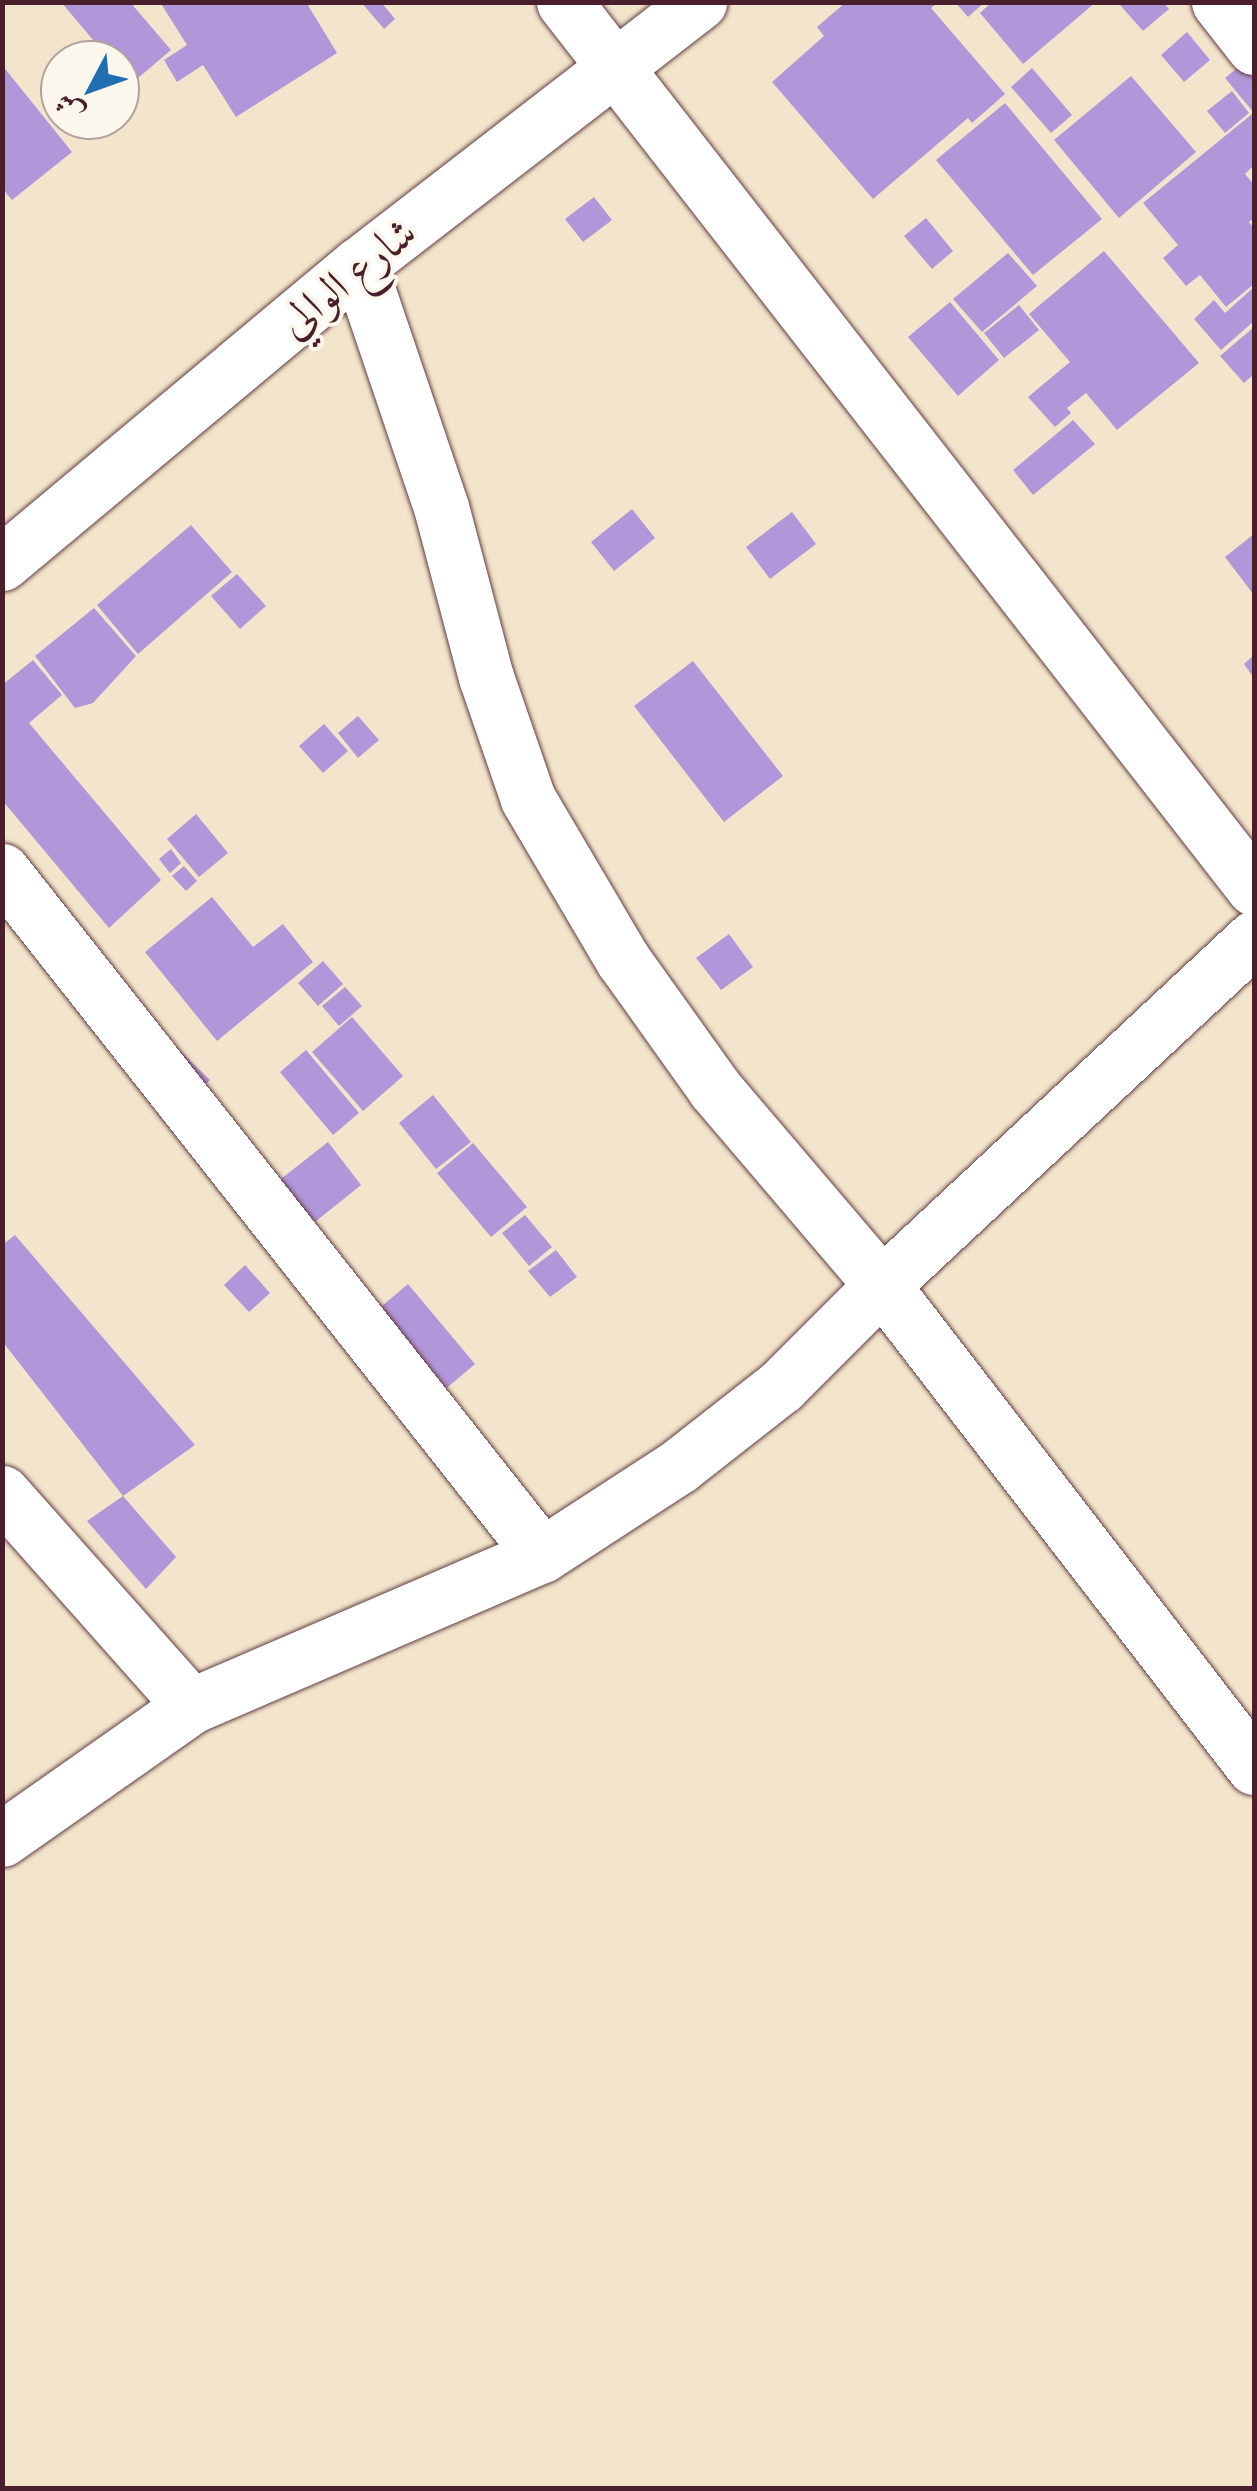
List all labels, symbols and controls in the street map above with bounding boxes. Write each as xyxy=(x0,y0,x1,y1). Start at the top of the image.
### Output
north arrow xyxy=(40,40,140,140)
text: ش xyxy=(46,86,92,131)
street label: شارع الوالي xyxy=(267,205,427,349)

